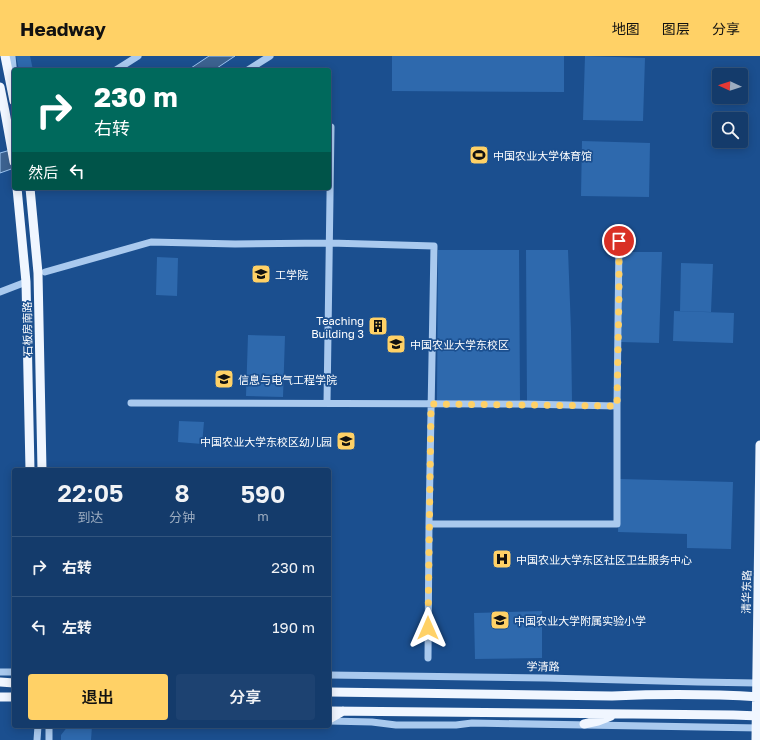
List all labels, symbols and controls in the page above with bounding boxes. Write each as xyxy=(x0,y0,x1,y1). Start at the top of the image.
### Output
text: Headway xyxy=(20,17,106,40)
text: 地图 xyxy=(612,20,640,37)
text: 图层 xyxy=(662,20,690,37)
text: 分享 xyxy=(712,20,740,37)
north arrow xyxy=(712,68,748,104)
map controls xyxy=(712,68,748,148)
text: 230 m xyxy=(94,80,178,113)
icon: right xyxy=(28,84,80,136)
button: search xyxy=(712,112,748,148)
text: 右转 xyxy=(94,117,130,139)
sports icon: 中国农业大学体育馆 xyxy=(468,144,490,166)
place label: 中国农业大学体育馆 xyxy=(493,149,592,162)
icon: left xyxy=(66,160,88,182)
text: 然后 xyxy=(28,163,58,181)
pin xyxy=(602,224,636,258)
icon: arrive xyxy=(608,230,630,252)
school or university icon: 工学院 xyxy=(250,263,272,285)
place label: 工学院 xyxy=(275,268,308,281)
street label: 石板房南路 xyxy=(20,301,34,357)
place label: Teaching Building 3 xyxy=(311,314,364,340)
building icon: Teaching Building 3 xyxy=(367,315,389,337)
school or university icon: 中国农业大学东校区 xyxy=(385,333,407,355)
place label: 中国农业大学东校区 xyxy=(410,338,509,351)
school or university icon: 信息与电气工程学院 xyxy=(213,368,235,390)
place label: 信息与电气工程学院 xyxy=(238,373,337,386)
school or university icon: 中国农业大学东校区幼儿园 xyxy=(335,430,357,452)
place label: 中国农业大学东校区幼儿园 xyxy=(200,435,332,448)
text: 22:05 xyxy=(58,478,124,507)
text: 8 xyxy=(175,478,190,507)
text: 590 xyxy=(241,479,285,508)
text: m xyxy=(257,508,269,524)
text: 到达 xyxy=(78,509,104,525)
text: 分钟 xyxy=(169,509,195,525)
hospital icon: 中国农业大学东区社区卫生服务中心 xyxy=(491,548,513,570)
place label: 中国农业大学东区社区卫生服务中心 xyxy=(516,553,692,566)
icon: right xyxy=(28,556,50,578)
text: 右转 xyxy=(62,558,92,576)
text: 230 m xyxy=(271,558,315,576)
street label: 清华东路 xyxy=(739,570,753,614)
position arrow xyxy=(407,607,449,649)
school or university icon: 中国农业大学附属实验小学 xyxy=(489,609,511,631)
place label: 中国农业大学附属实验小学 xyxy=(514,614,646,627)
icon: left xyxy=(28,616,50,638)
text: 左转 xyxy=(62,618,92,636)
text: 190 m xyxy=(272,618,315,636)
street label: 学清路 xyxy=(526,659,560,673)
button: 退出 xyxy=(28,674,168,720)
button: 分享 xyxy=(176,674,315,720)

